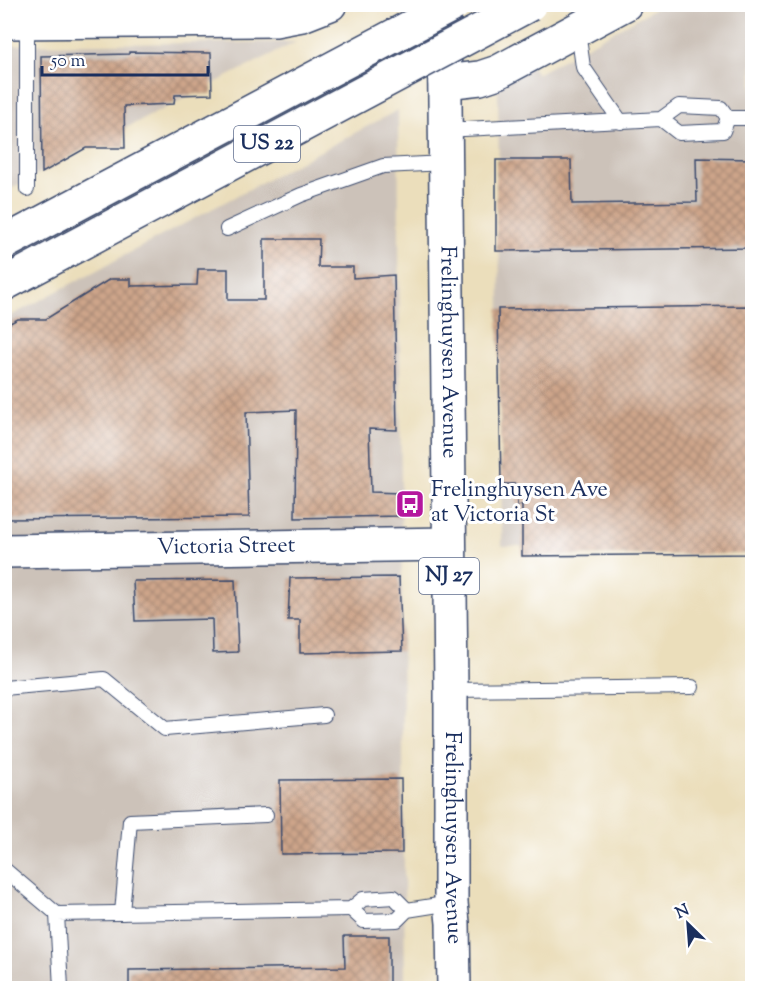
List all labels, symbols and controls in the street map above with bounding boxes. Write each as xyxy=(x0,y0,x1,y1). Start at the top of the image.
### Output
scale bar xyxy=(42,39,208,77)
text: 50 m xyxy=(50,49,86,75)
road number: US 22 xyxy=(234,126,300,162)
street label: Frelinghuysen Avenue xyxy=(430,245,465,459)
place label: Frelinghuysen Ave at Victoria St xyxy=(431,475,608,532)
bus stop icon: Frelinghuysen Ave at Victoria St xyxy=(394,488,426,520)
street label: Victoria Street xyxy=(157,530,296,565)
road number: NJ 27 xyxy=(419,558,479,594)
street label: Frelinghuysen Avenue xyxy=(435,732,469,944)
north arrow xyxy=(658,894,718,954)
text: N xyxy=(672,899,694,926)

